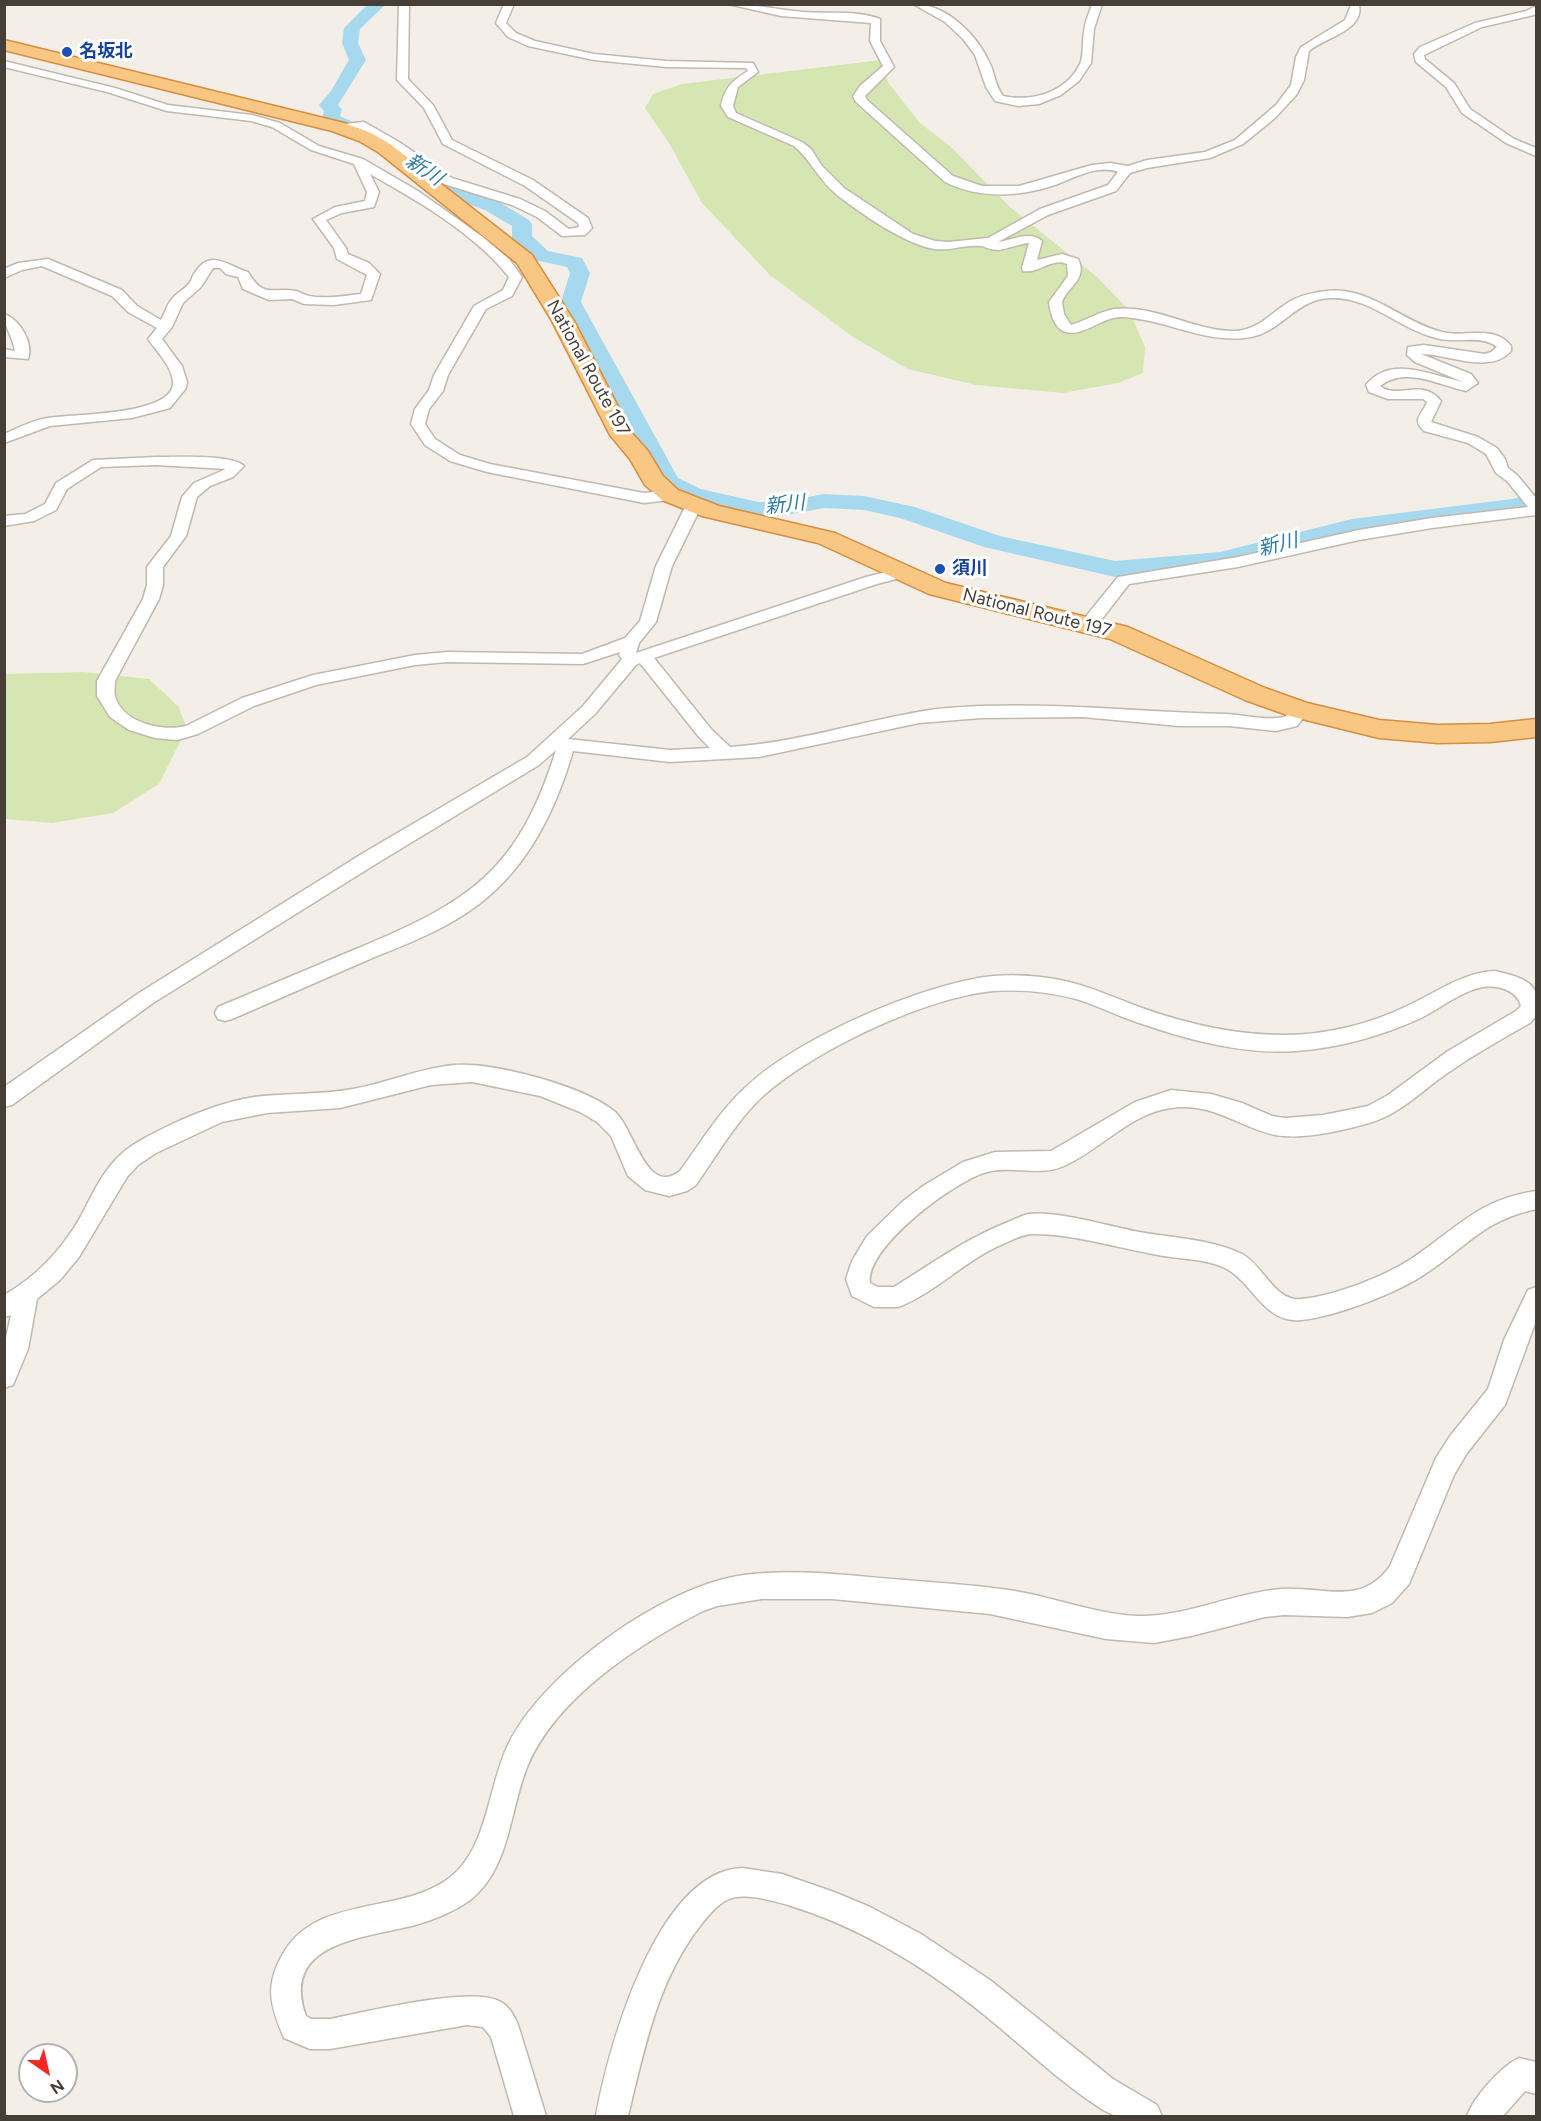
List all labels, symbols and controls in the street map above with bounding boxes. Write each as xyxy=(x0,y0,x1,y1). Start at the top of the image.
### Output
place label: 名坂北 xyxy=(79,41,133,63)
marker: 名坂北 xyxy=(60,45,74,59)
water label: 新川 xyxy=(401,149,447,191)
street label: National Route 197 xyxy=(542,296,634,440)
water label: 新川 xyxy=(764,491,806,519)
water label: 新川 xyxy=(1256,529,1300,561)
place label: 須川 xyxy=(952,558,988,580)
marker: 須川 xyxy=(933,562,947,576)
street label: National Route 197 xyxy=(961,584,1113,642)
north arrow xyxy=(18,2043,78,2103)
text: N xyxy=(47,2075,68,2098)

